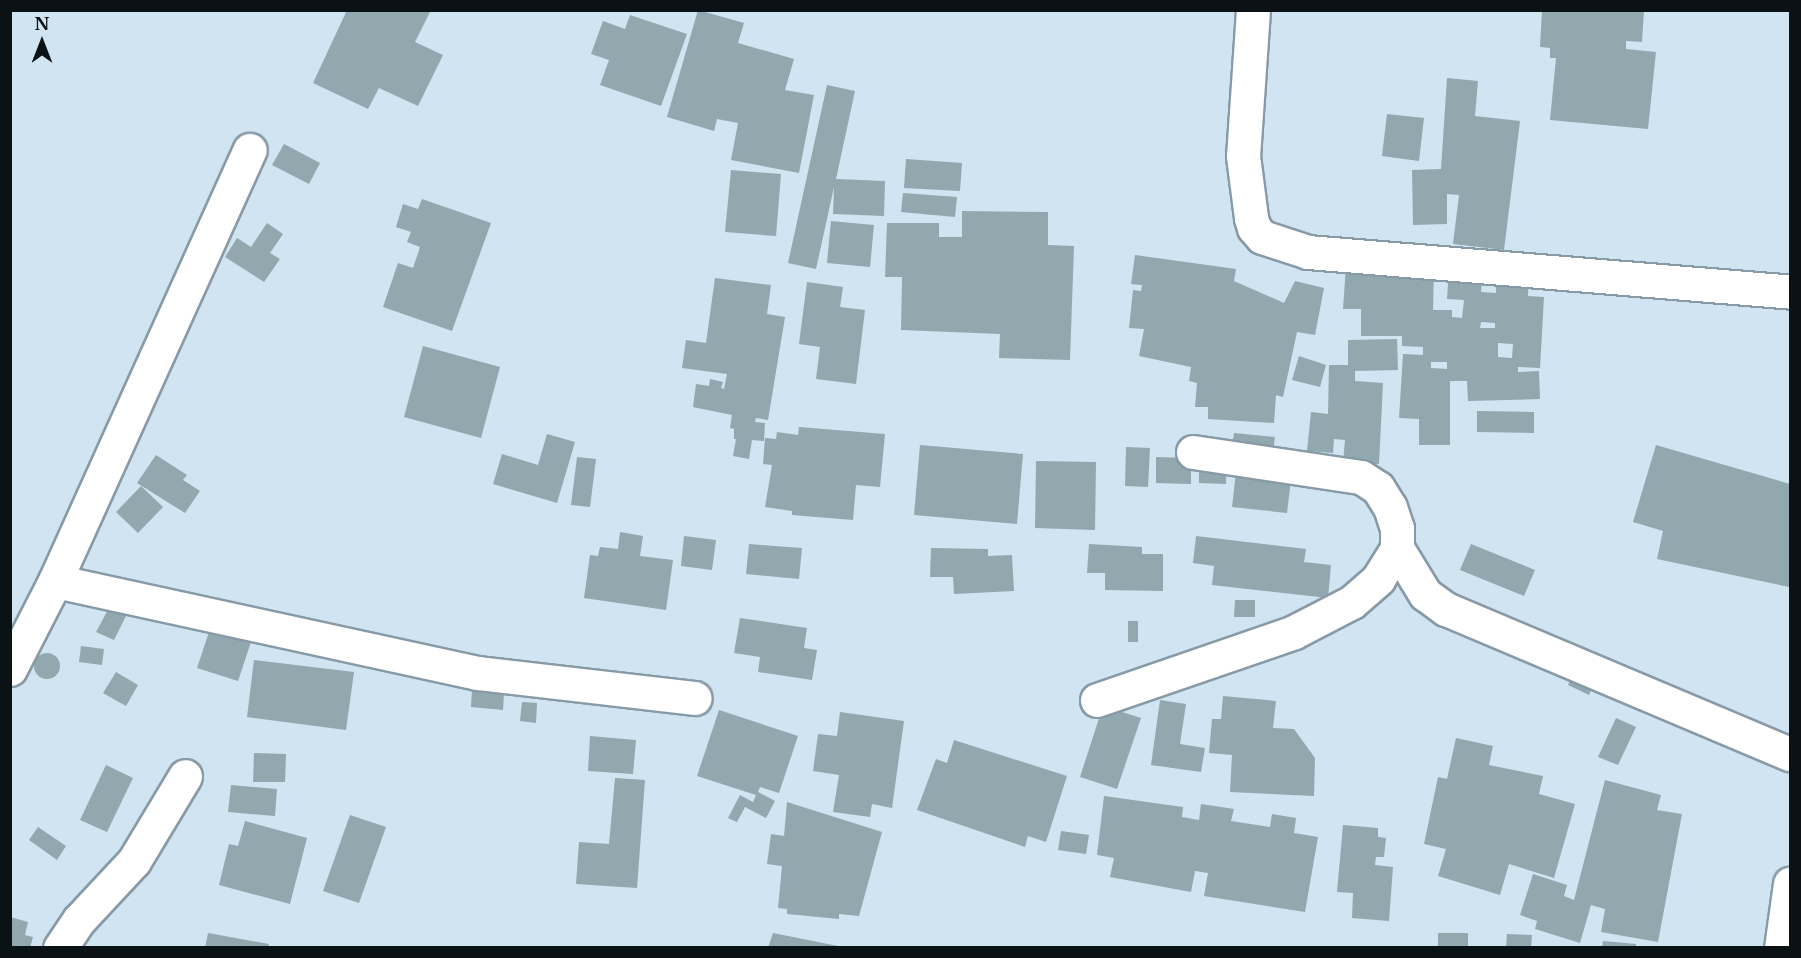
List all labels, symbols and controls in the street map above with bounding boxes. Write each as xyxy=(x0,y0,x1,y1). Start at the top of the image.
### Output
north arrow xyxy=(12,12,72,72)
text: N xyxy=(34,14,50,34)

